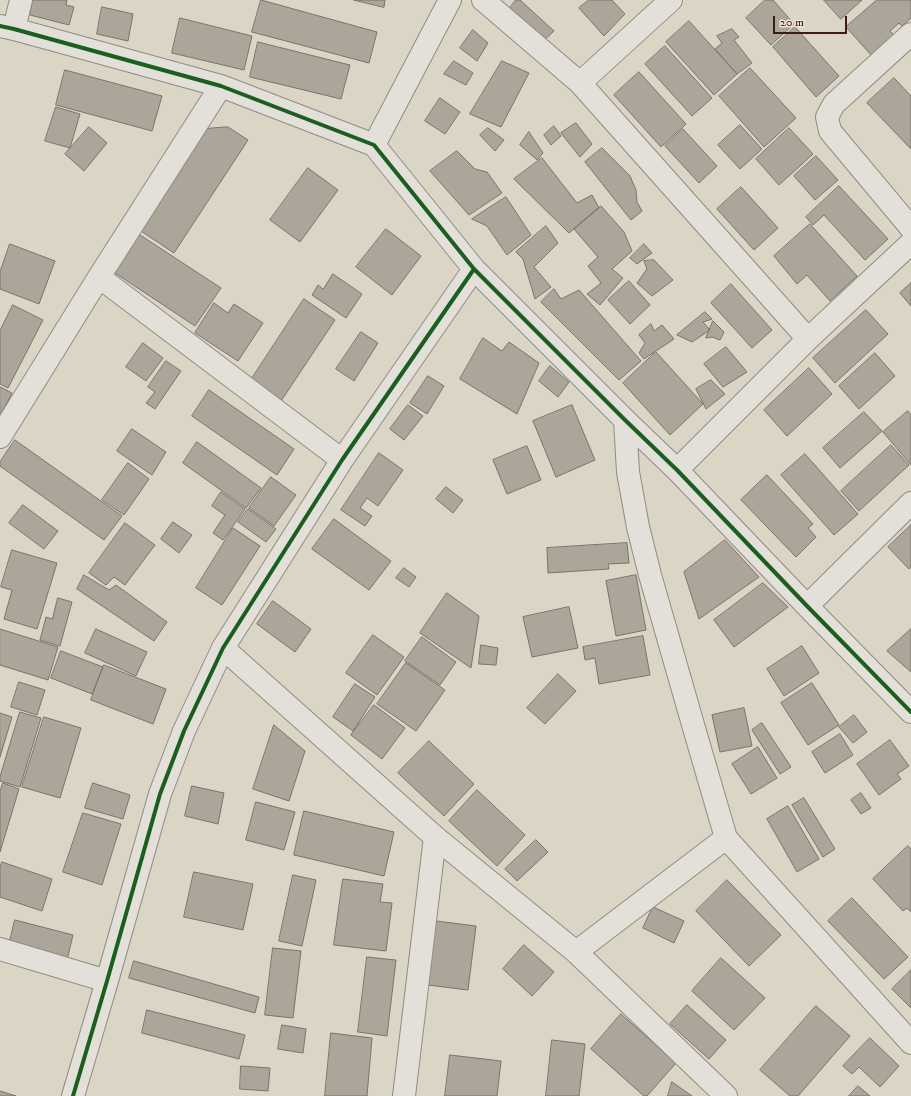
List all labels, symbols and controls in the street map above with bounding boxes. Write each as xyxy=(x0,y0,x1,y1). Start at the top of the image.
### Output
scale bar xyxy=(775,8,849,34)
text: 20 m xyxy=(780,15,804,30)

